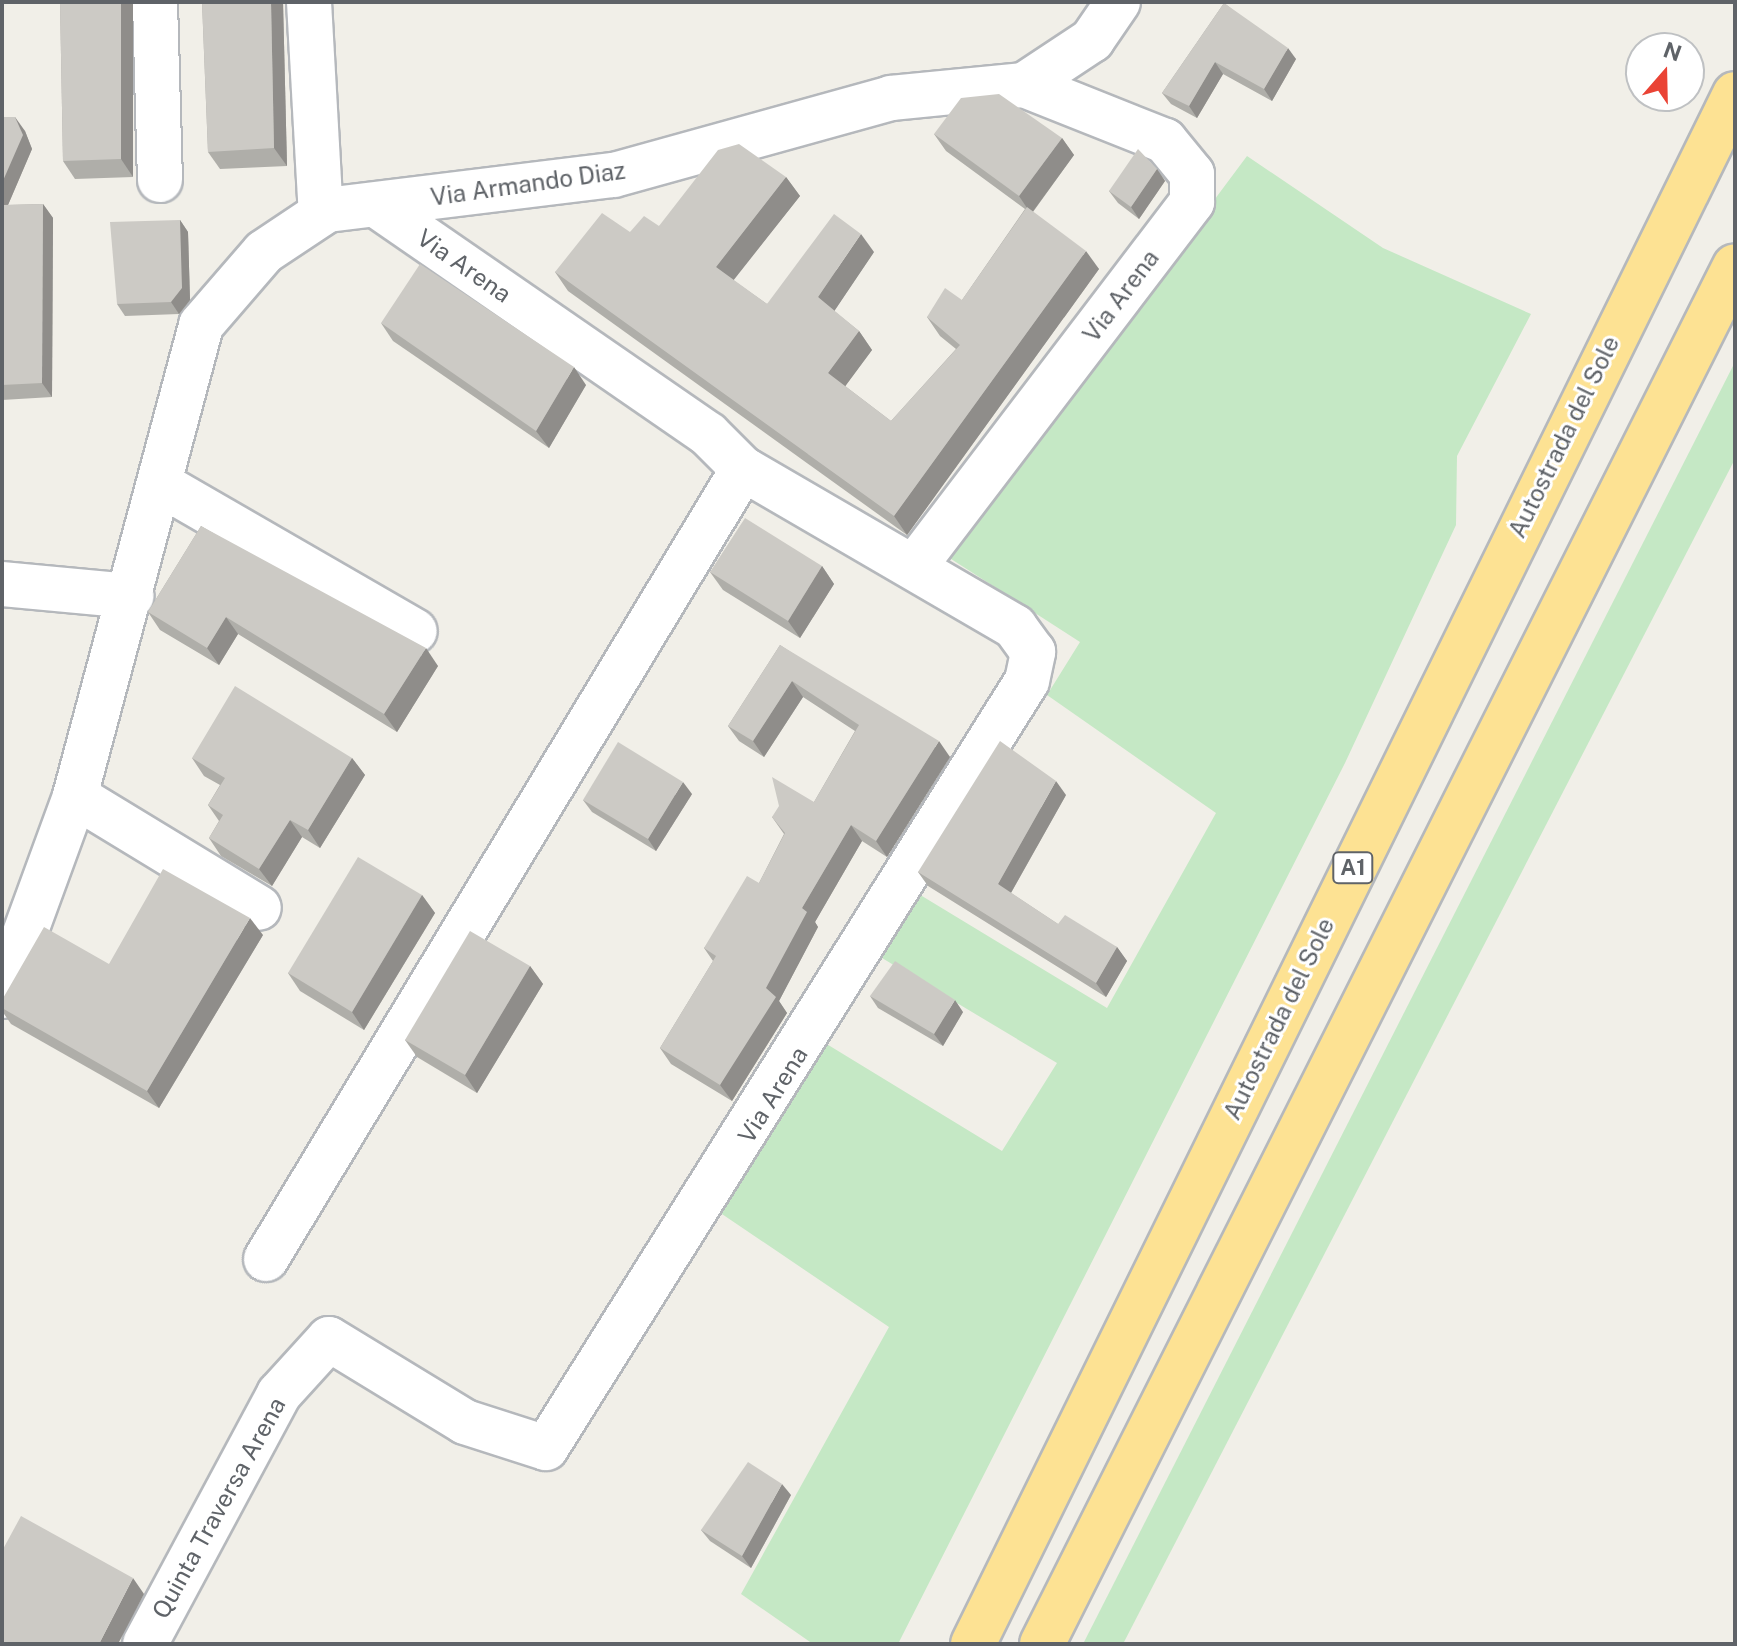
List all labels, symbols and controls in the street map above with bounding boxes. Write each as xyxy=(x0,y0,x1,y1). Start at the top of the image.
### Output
north arrow xyxy=(1625,32,1705,112)
text: N xyxy=(1660,36,1685,66)
street label: Via Armando Diaz xyxy=(429,156,627,212)
street label: Via Arena xyxy=(411,223,517,309)
street label: Via Arena xyxy=(1077,244,1165,348)
street label: Autostrada del Sole xyxy=(1503,331,1625,543)
road number: A1 xyxy=(1331,850,1375,886)
street label: Autostrada del Sole xyxy=(1218,913,1340,1125)
street label: Via Arena xyxy=(732,1042,814,1148)
street label: Quinta Traversa Arena xyxy=(146,1393,292,1623)

